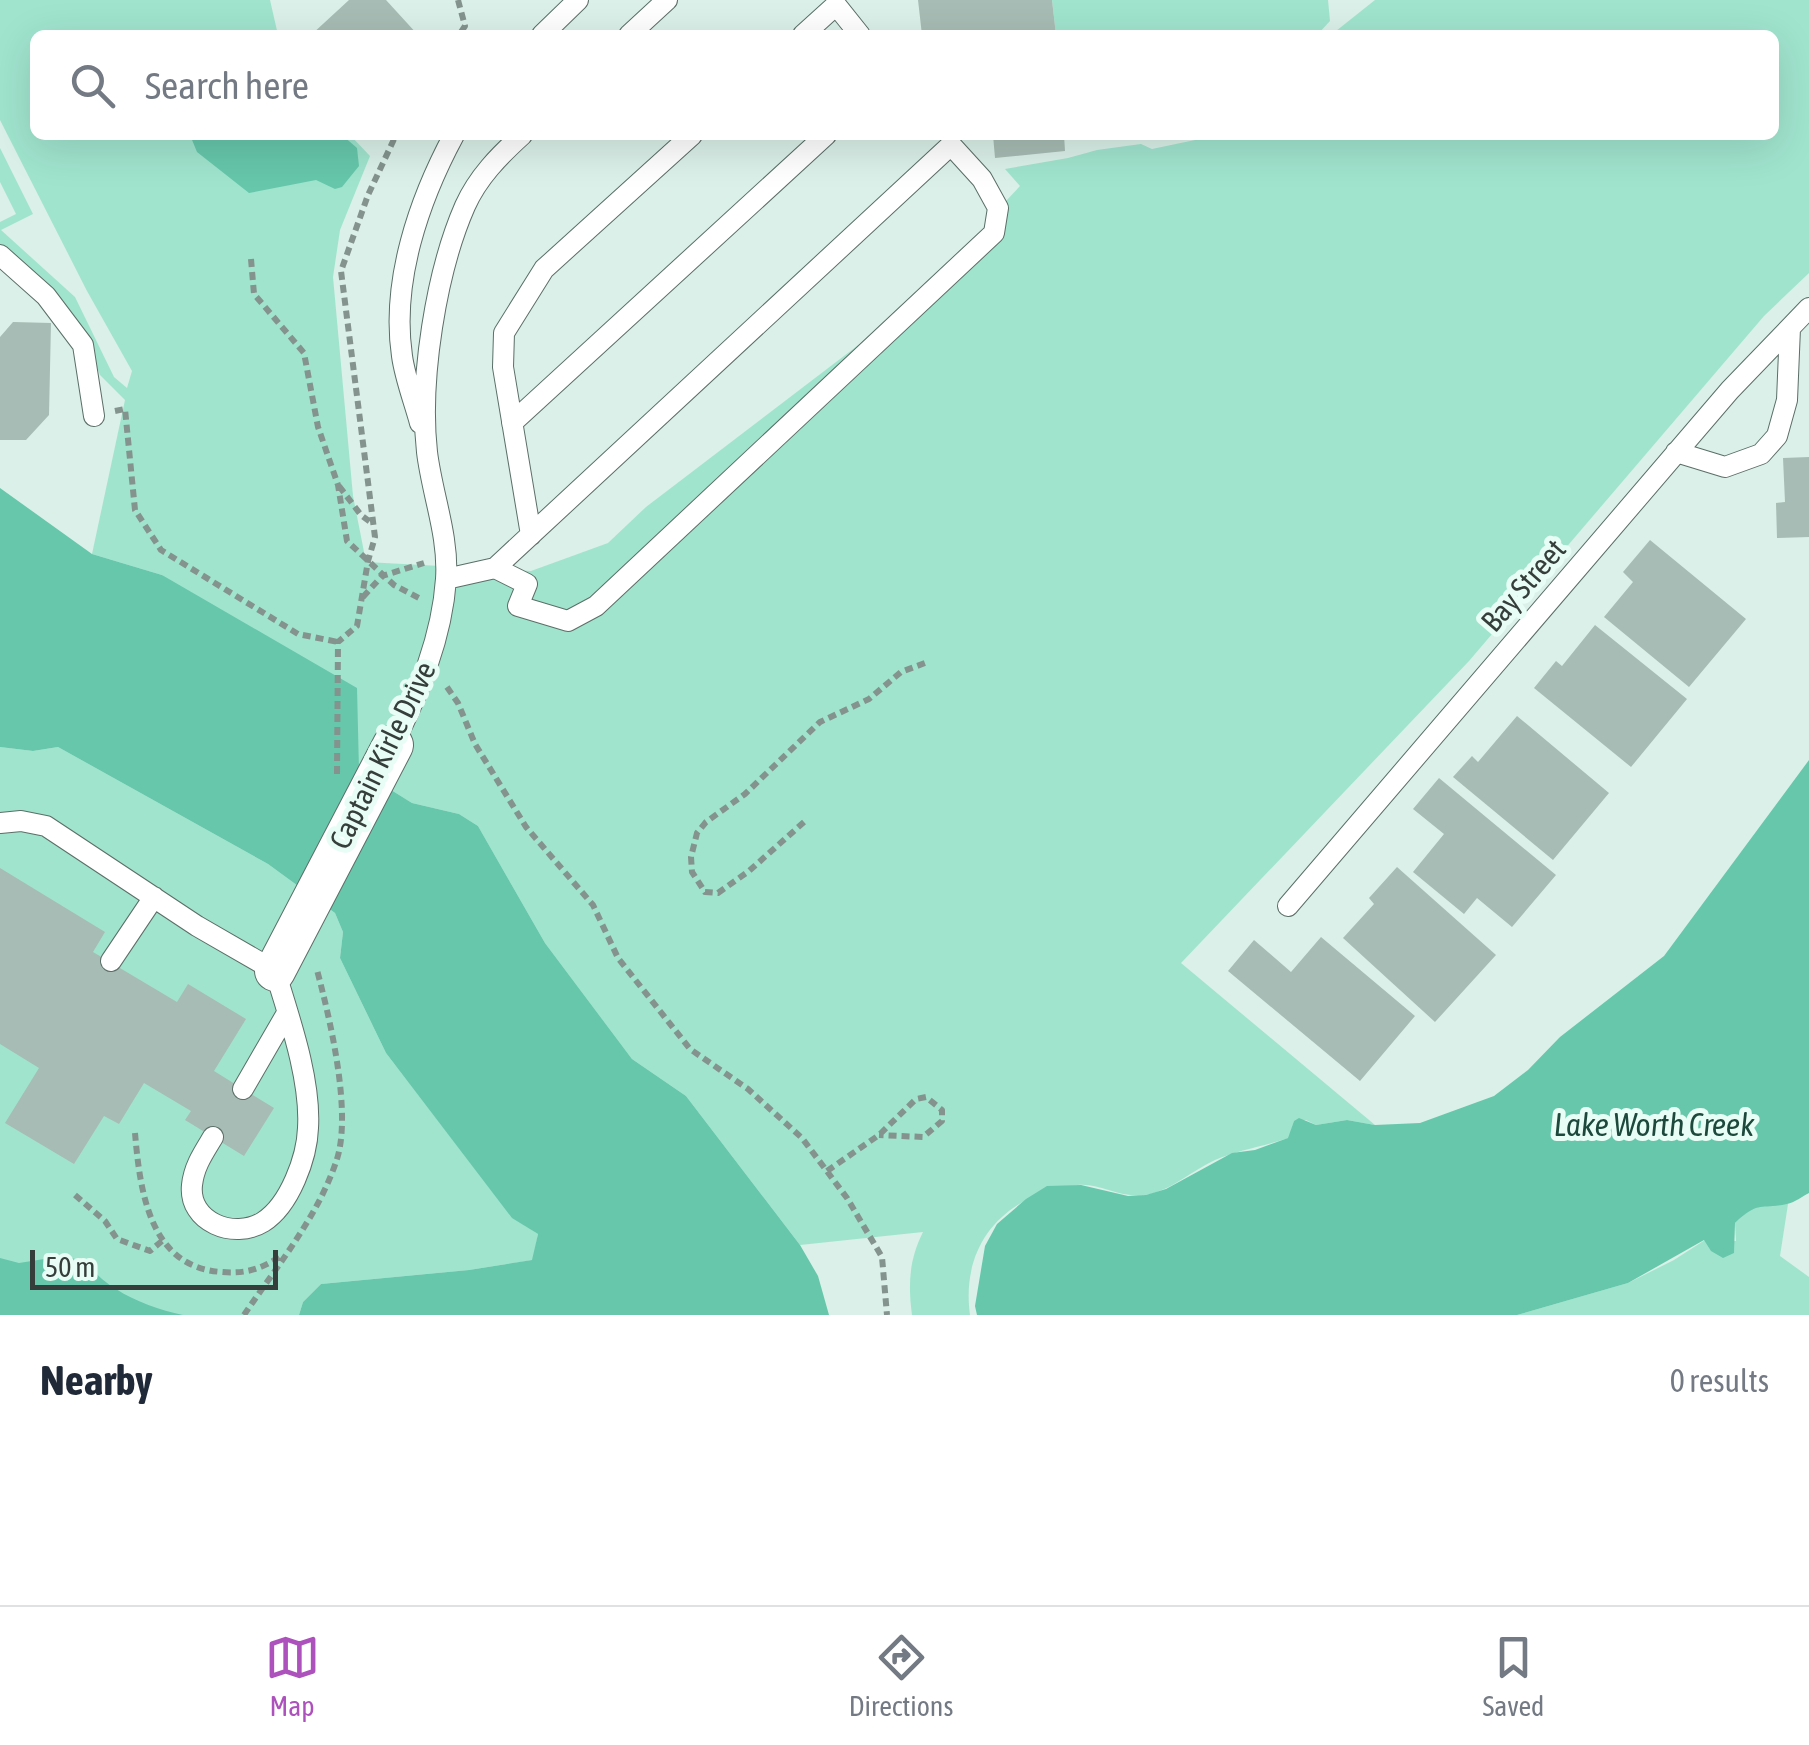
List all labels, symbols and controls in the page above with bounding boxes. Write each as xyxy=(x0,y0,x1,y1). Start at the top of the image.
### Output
search box xyxy=(30,30,1779,140)
icon: search xyxy=(65,58,120,113)
text: Search here xyxy=(145,64,309,107)
street label: Bay Street xyxy=(1474,532,1572,638)
street label: Captain Kirle Drive xyxy=(322,656,442,854)
water label: Lake Worth Creek xyxy=(1554,1106,1755,1143)
scale bar xyxy=(30,1245,278,1290)
text: 50 m xyxy=(45,1251,95,1283)
text: Nearby xyxy=(40,1356,153,1404)
text: 0 results xyxy=(1670,1362,1769,1399)
tab: Map xyxy=(265,1630,320,1722)
tab: Directions xyxy=(849,1630,953,1722)
tab: Saved xyxy=(1483,1630,1544,1722)

